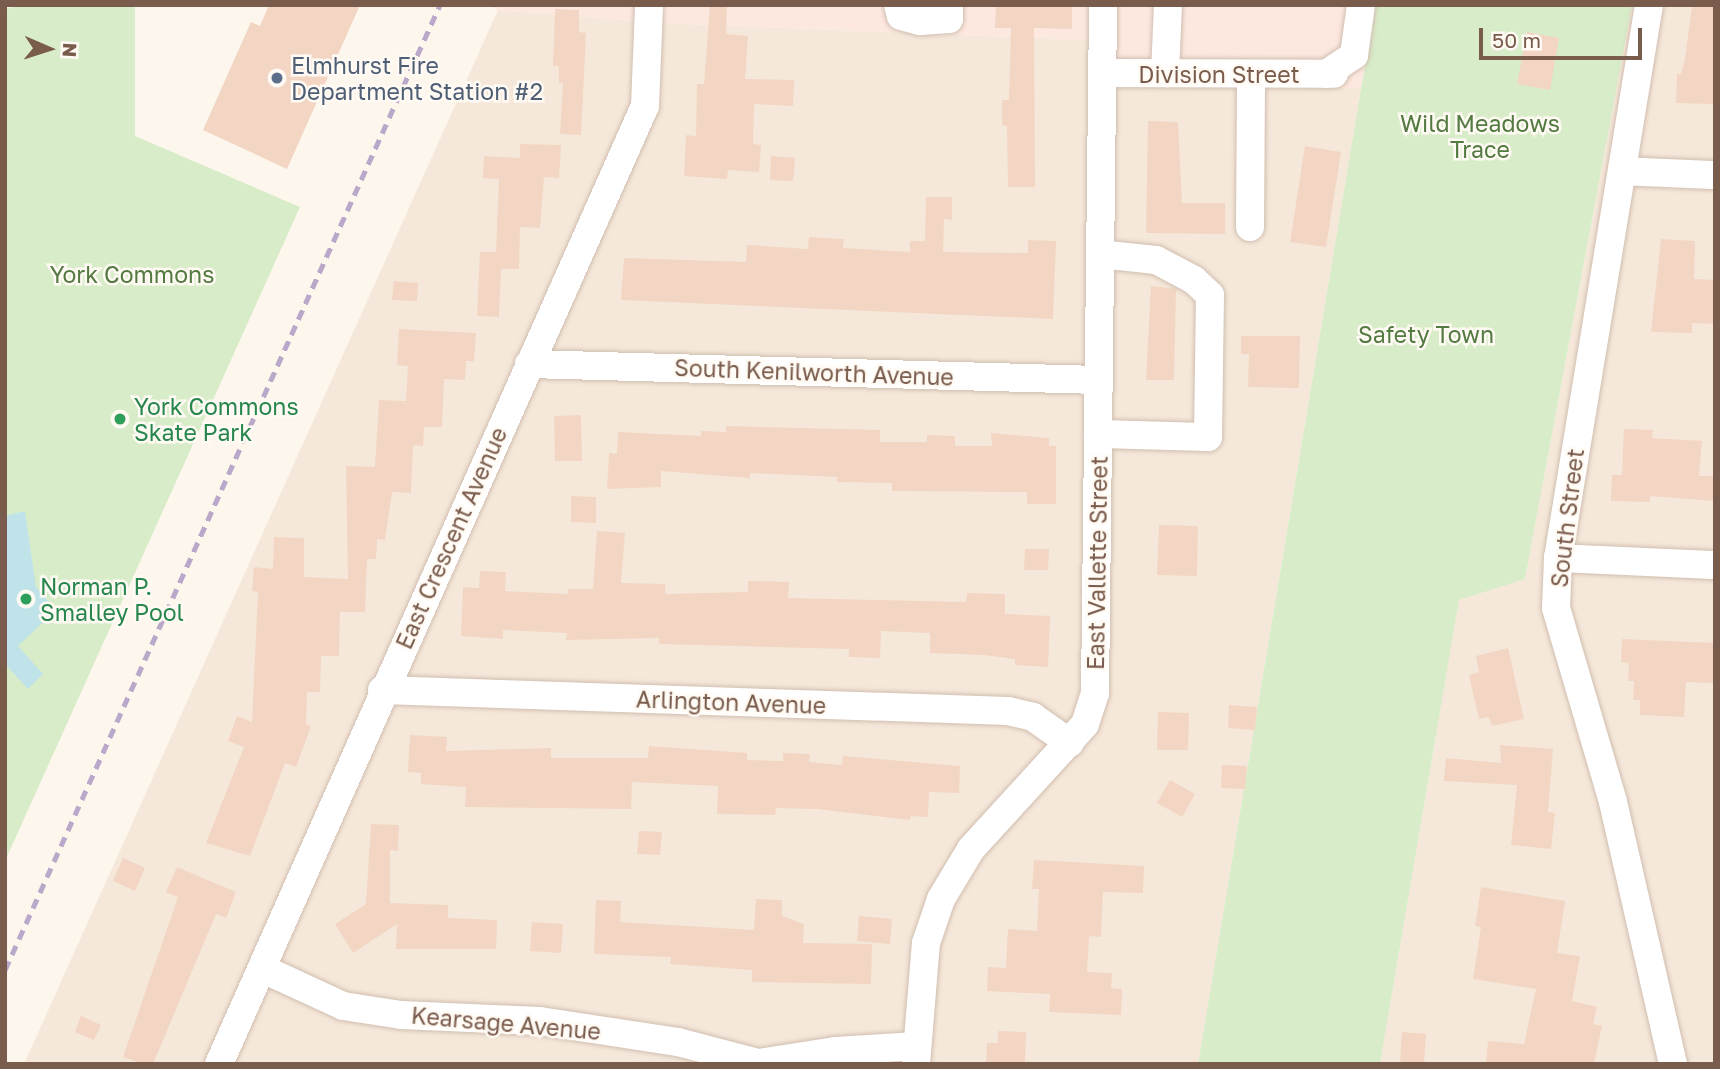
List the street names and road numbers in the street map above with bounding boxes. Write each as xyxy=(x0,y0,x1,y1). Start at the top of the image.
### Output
street label: Division Street xyxy=(1138,60,1300,88)
street label: South Kenilworth Avenue xyxy=(674,353,954,391)
street label: East Crescent Avenue xyxy=(390,423,512,653)
street label: South Street xyxy=(1545,447,1589,589)
street label: East Vallette Street xyxy=(1081,456,1113,670)
street label: Arlington Avenue xyxy=(635,685,827,719)
street label: Kearsage Avenue xyxy=(410,1001,602,1045)

